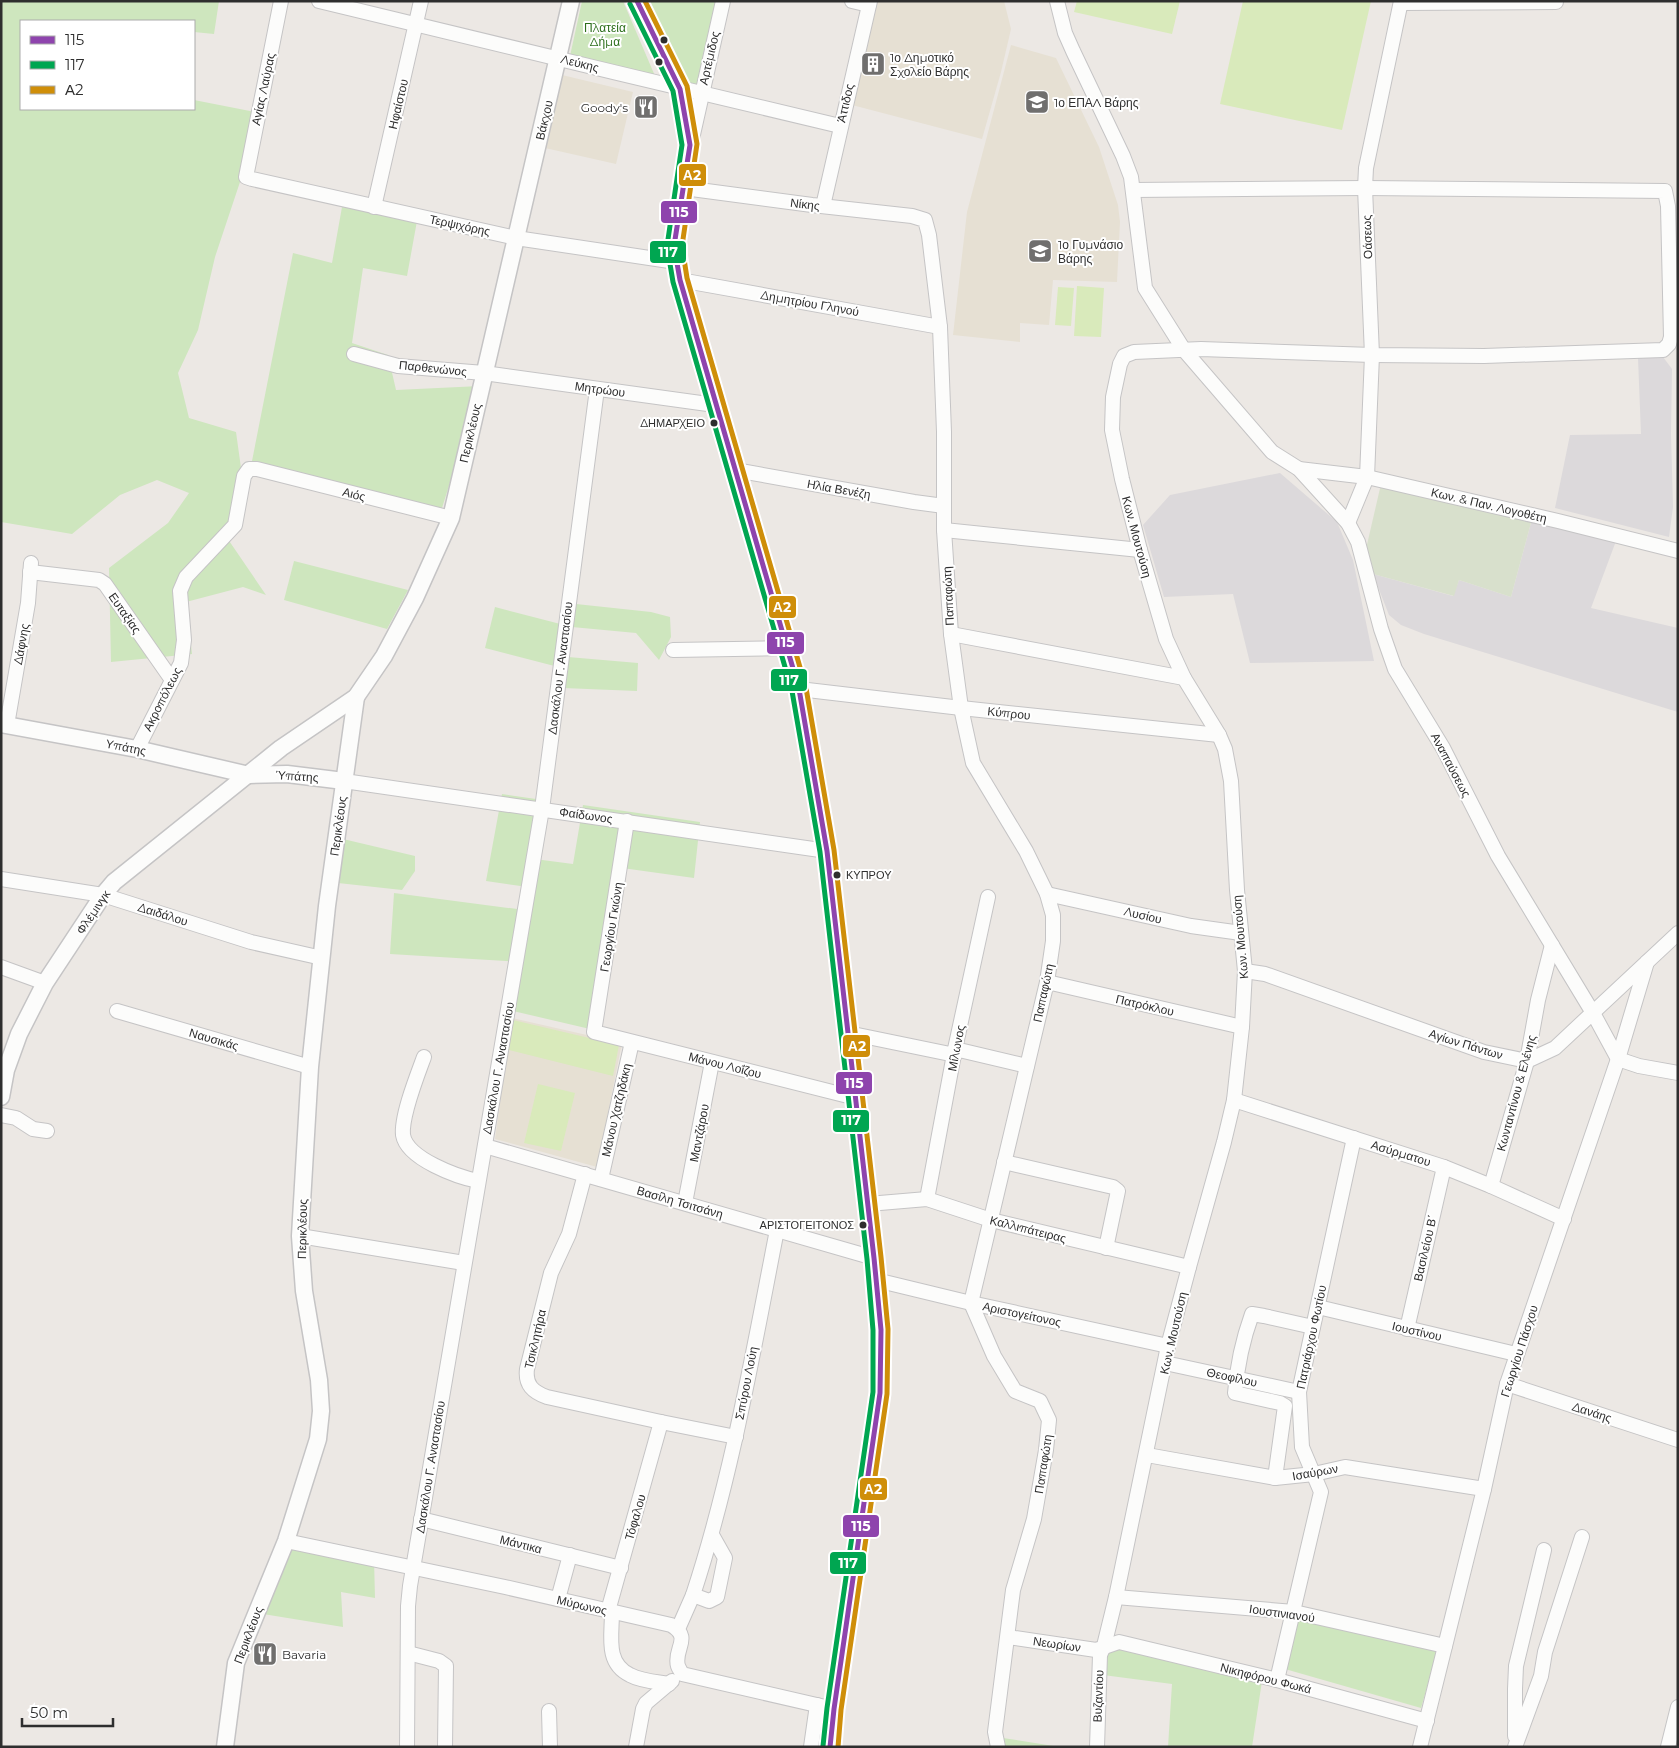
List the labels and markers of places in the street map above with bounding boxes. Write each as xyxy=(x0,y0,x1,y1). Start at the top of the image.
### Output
unlabelled marker xyxy=(659,35,669,45)
place label: 1ο Δημοτικό Σχολείο Βάρης xyxy=(890,50,969,79)
building icon: 1ο Δημοτικό Σχολείο Βάρης xyxy=(860,51,886,77)
unlabelled marker xyxy=(654,57,664,67)
school or university icon: 1ο ΕΠΑΛ Βάρης xyxy=(1024,89,1050,115)
restaurant icon: Goody's xyxy=(633,94,659,120)
place label: 1ο ΕΠΑΛ Βάρης xyxy=(1054,95,1139,110)
place label: Goody's xyxy=(581,100,628,115)
place label: 1ο Γυμνάσιο Βάρης xyxy=(1058,237,1123,266)
school or university icon: 1ο Γυμνάσιο Βάρης xyxy=(1027,238,1053,264)
place label: ΔΗΜΑΡΧΕΙΟ xyxy=(640,416,705,430)
marker: ΔΗΜΑΡΧΕΙΟ xyxy=(709,418,719,428)
place label: ΚΥΠΡΟΥ xyxy=(846,868,892,882)
marker: ΚΥΠΡΟΥ xyxy=(832,870,842,880)
place label: ΑΡΙΣΤΟΓΕΙΤΟΝΟΣ xyxy=(760,1218,854,1232)
marker: ΑΡΙΣΤΟΓΕΙΤΟΝΟΣ xyxy=(858,1220,868,1230)
restaurant icon: Bavaria xyxy=(252,1641,278,1667)
place label: Bavaria xyxy=(282,1647,326,1662)

